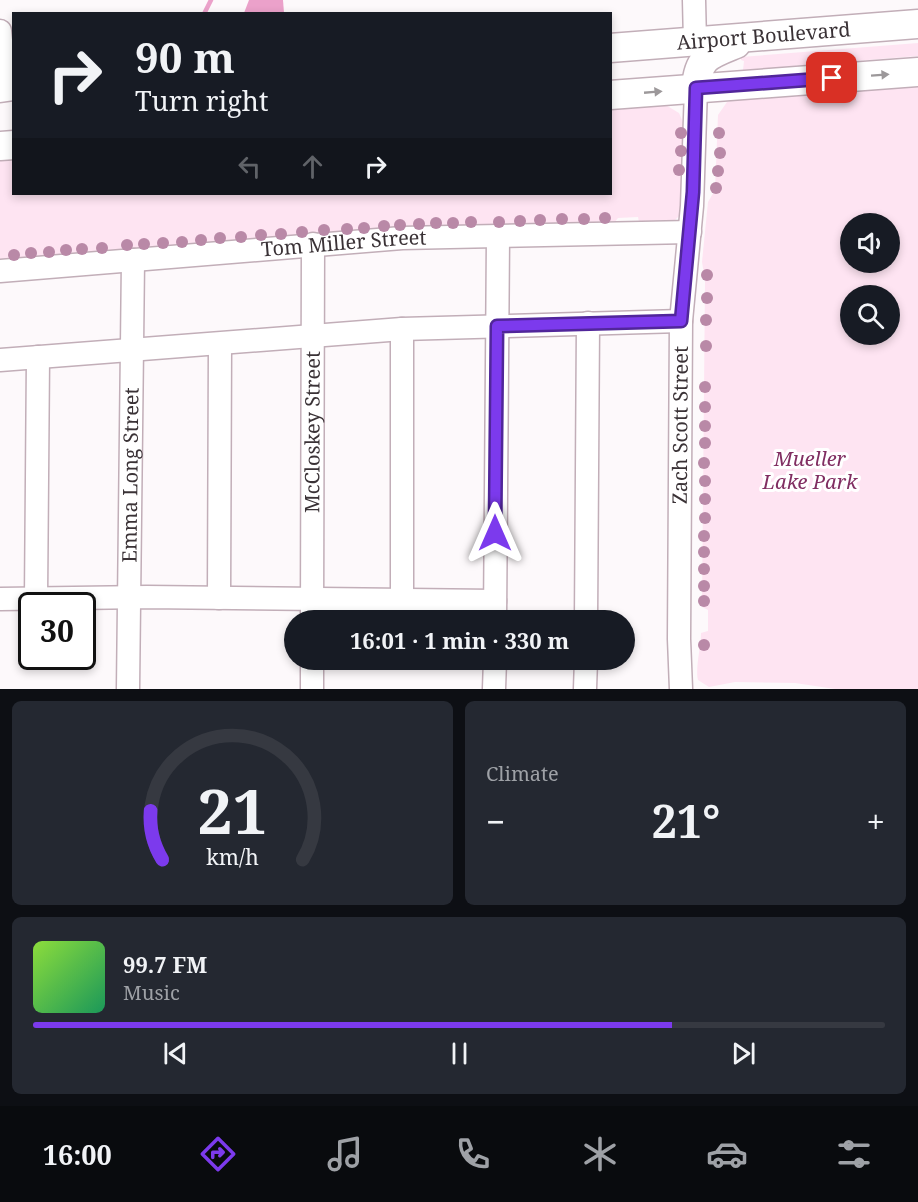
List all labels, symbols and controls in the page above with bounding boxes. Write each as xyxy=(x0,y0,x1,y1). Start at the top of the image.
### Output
street label: Airport Boulevard xyxy=(676,15,851,56)
text: 90 m xyxy=(135,28,235,85)
icon: right xyxy=(36,36,114,114)
pin xyxy=(806,52,857,103)
icon: arrive xyxy=(815,61,848,94)
one-way arrow xyxy=(870,70,889,79)
text: Turn right xyxy=(135,82,268,119)
one-way arrow xyxy=(644,87,663,97)
icon: left xyxy=(233,150,266,183)
icon: ahead xyxy=(296,150,329,183)
icon: right xyxy=(359,150,392,183)
map controls xyxy=(840,213,900,345)
button: sound xyxy=(840,213,900,273)
street label: Tom Miller Street xyxy=(260,223,427,263)
button: search xyxy=(840,285,900,345)
street label: Zach Scott Street xyxy=(666,346,694,504)
street label: McCloskey Street xyxy=(298,351,326,513)
street label: Emma Long Street xyxy=(115,387,145,563)
park label: Mueller Lake Park xyxy=(762,445,858,495)
position arrow xyxy=(463,501,527,565)
speed limit sign: 30 xyxy=(18,592,96,670)
text: 16:01 · 1 min · 330 m xyxy=(350,625,569,655)
text: Climate xyxy=(486,760,559,787)
text: 21 xyxy=(197,767,268,852)
text: 21° xyxy=(651,790,720,851)
text: − xyxy=(486,799,505,844)
text: + xyxy=(867,799,885,844)
text: km/h xyxy=(206,842,259,871)
text: 99.7 FM xyxy=(123,949,207,979)
text: Music xyxy=(123,979,180,1006)
icon: previous xyxy=(159,1037,192,1070)
icon: pause xyxy=(443,1037,476,1070)
icon: next xyxy=(727,1037,760,1070)
icon: directions xyxy=(197,1133,239,1175)
icon: music xyxy=(324,1133,366,1175)
icon: phone xyxy=(452,1133,494,1175)
icon: climate xyxy=(579,1133,621,1175)
icon: car xyxy=(706,1133,748,1175)
icon: filters xyxy=(833,1133,875,1175)
text: 16:00 xyxy=(43,1136,112,1173)

